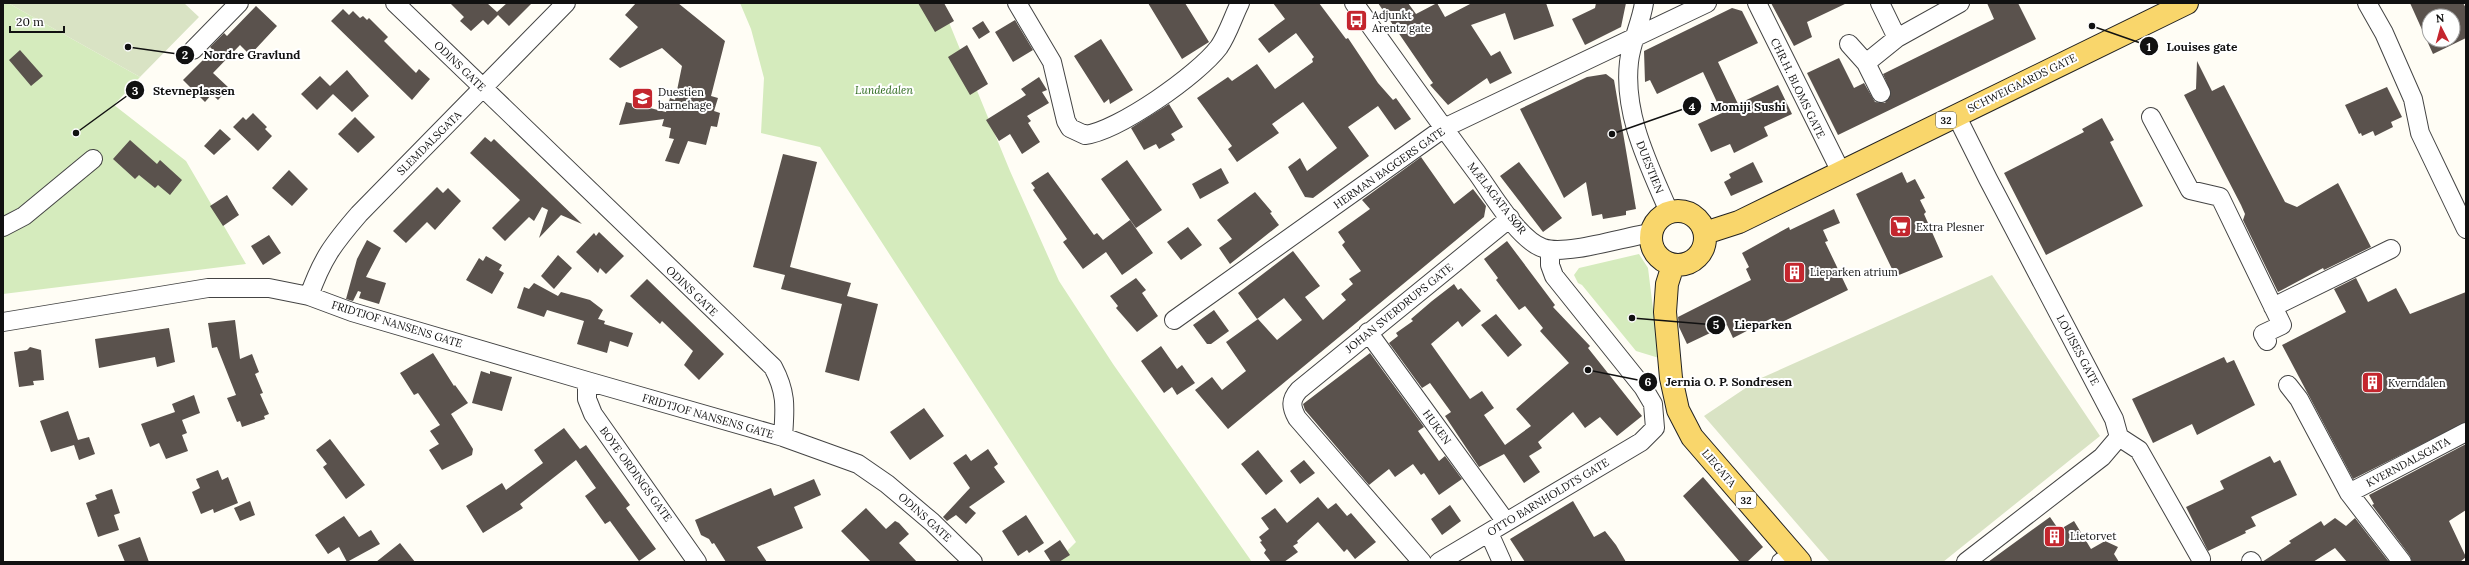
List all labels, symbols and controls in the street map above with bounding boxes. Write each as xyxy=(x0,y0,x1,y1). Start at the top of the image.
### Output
scale bar xyxy=(10,8,64,34)
bus stop icon: Adjunkt Arentz gate xyxy=(1343,8,1369,34)
place label: Adjunkt Arentz gate xyxy=(1371,8,1431,35)
north arrow xyxy=(2421,8,2461,48)
text: N xyxy=(2435,11,2445,25)
text: 20 m xyxy=(16,14,44,29)
callout: Louises gate xyxy=(2139,34,2246,58)
street label: CHR.H. BLOMS GATE xyxy=(1768,36,1828,141)
street label: ODINS GATE xyxy=(431,38,489,94)
text: 1 xyxy=(2147,39,2152,54)
text: Louises gate xyxy=(2167,39,2238,54)
callout: Nordre Gravlund xyxy=(175,43,308,67)
text: 2 xyxy=(182,47,188,62)
text: Nordre Gravlund xyxy=(204,47,301,62)
street label: SCHWEIGAARDS GATE xyxy=(1965,50,2079,116)
callout: Stevneplassen xyxy=(125,78,243,102)
text: 3 xyxy=(132,83,139,98)
text: Stevneplassen xyxy=(153,83,235,98)
park label: Lundedalen xyxy=(855,83,913,97)
school or university icon: Duestien barnehage xyxy=(629,85,655,111)
place label: Duestien barnehage xyxy=(658,85,712,112)
callout: Momiji Sushi xyxy=(1682,94,1794,118)
text: 4 xyxy=(1689,99,1696,114)
text: Momiji Sushi xyxy=(1710,99,1786,114)
street label: SLEMDALSGATA xyxy=(394,107,465,178)
road number: 32 xyxy=(1936,112,1956,128)
street label: HERMAN BAGGERS GATE xyxy=(1331,124,1447,212)
street label: DUESTIEN xyxy=(1633,139,1667,195)
street label: MÆLAGATA SØR xyxy=(1465,159,1529,237)
supermarket icon: Extra Plesner xyxy=(1888,214,1914,240)
place label: Extra Plesner xyxy=(1916,220,1984,234)
building icon: Lieparken atrium xyxy=(1781,259,1807,285)
street label: JOHAN SVERDRUPS GATE xyxy=(1342,260,1456,356)
street label: ODINS GATE xyxy=(663,263,721,319)
place label: Lieparken atrium xyxy=(1810,265,1898,279)
street label: FRIDTJOF NANSENS GATE xyxy=(330,297,464,351)
street label: LOUISES GATE xyxy=(2054,312,2103,388)
callout: Lieparken xyxy=(1706,313,1800,337)
text: 5 xyxy=(1713,317,1720,332)
text: Lieparken xyxy=(1734,317,1792,332)
callout: Jernia O. P. Sondresen xyxy=(1638,370,1800,394)
building icon: Kverndalen xyxy=(2360,370,2386,396)
text: 6 xyxy=(1645,374,1652,389)
text: Jernia O. P. Sondresen xyxy=(1666,374,1793,389)
place label: Kverndalen xyxy=(2388,376,2446,390)
street label: FRIDTJOF NANSENS GATE xyxy=(641,390,776,442)
street label: HUKEN xyxy=(1420,407,1454,447)
street label: BOYE ORDINGS GATE xyxy=(597,424,675,524)
street label: KVERNDALSGATA xyxy=(2364,433,2453,490)
street label: LIEGATA xyxy=(1699,446,1740,491)
street label: OTTO BARNHOLDTS GATE xyxy=(1485,455,1612,539)
street label: ODINS GATE xyxy=(895,489,955,545)
road number: 32 xyxy=(1736,492,1756,508)
building icon: Lietorvet xyxy=(2041,523,2067,549)
place label: Lietorvet xyxy=(2070,529,2117,543)

